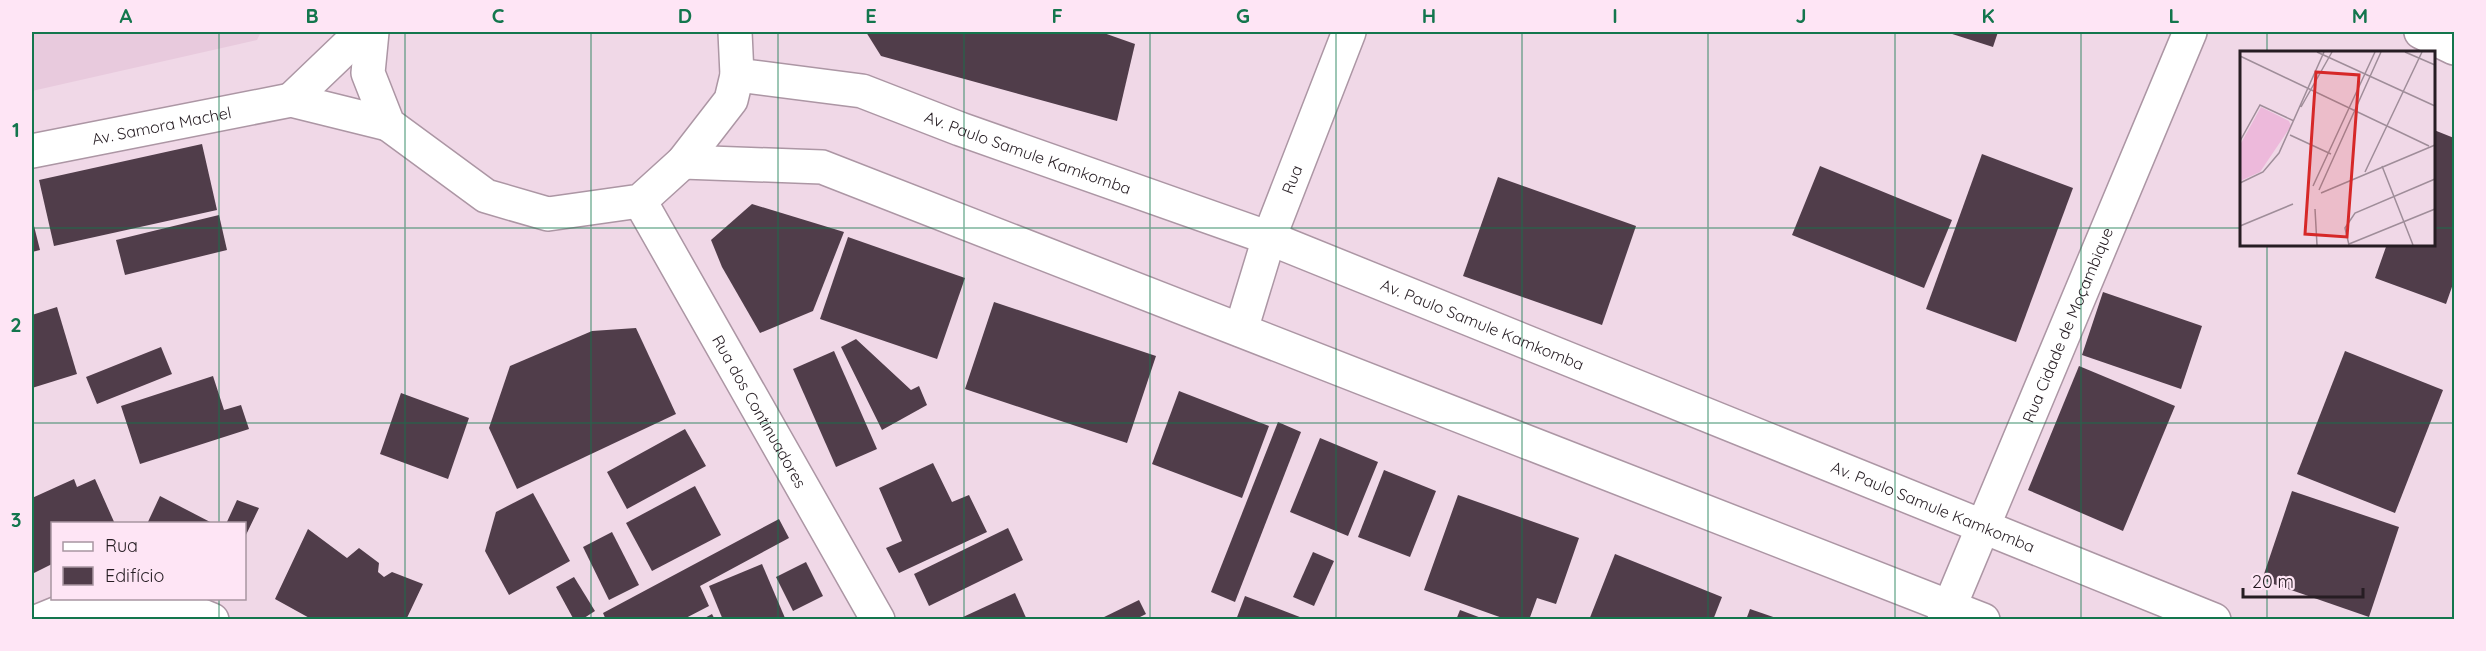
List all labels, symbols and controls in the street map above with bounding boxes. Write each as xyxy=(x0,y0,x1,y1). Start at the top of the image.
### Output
text: A xyxy=(120,3,133,28)
text: B xyxy=(305,3,319,28)
text: C xyxy=(492,3,505,28)
text: D xyxy=(678,3,692,28)
text: E xyxy=(865,3,877,28)
text: F xyxy=(1051,3,1063,28)
text: G xyxy=(1236,3,1250,28)
text: H xyxy=(1422,3,1436,28)
text: I xyxy=(1612,3,1618,28)
text: J xyxy=(1795,3,1807,28)
text: K xyxy=(1981,3,1995,28)
text: L xyxy=(2168,3,2180,28)
text: M xyxy=(2352,3,2368,28)
inset map xyxy=(2240,51,2435,246)
street label: Av. Samora Machel xyxy=(90,102,233,149)
street label: Av. Paulo Samule Kamkomba xyxy=(922,106,1134,199)
text: 1 xyxy=(12,117,20,142)
street label: Rua xyxy=(1277,162,1306,197)
street label: Rua Cidade de Moçambique xyxy=(2018,224,2117,425)
street label: Av. Paulo Samule Kamkomba xyxy=(1378,274,1587,374)
text: 2 xyxy=(10,312,22,337)
street label: Rua dos Continuadores xyxy=(708,331,811,492)
street label: Av. Paulo Samule Kamkomba xyxy=(1828,456,2038,556)
text: 3 xyxy=(11,507,21,532)
legend xyxy=(51,522,246,600)
text: Rua xyxy=(105,534,138,557)
scale bar xyxy=(2243,561,2363,599)
text: Edifício xyxy=(105,564,164,587)
text: 20 m xyxy=(2252,570,2294,593)

